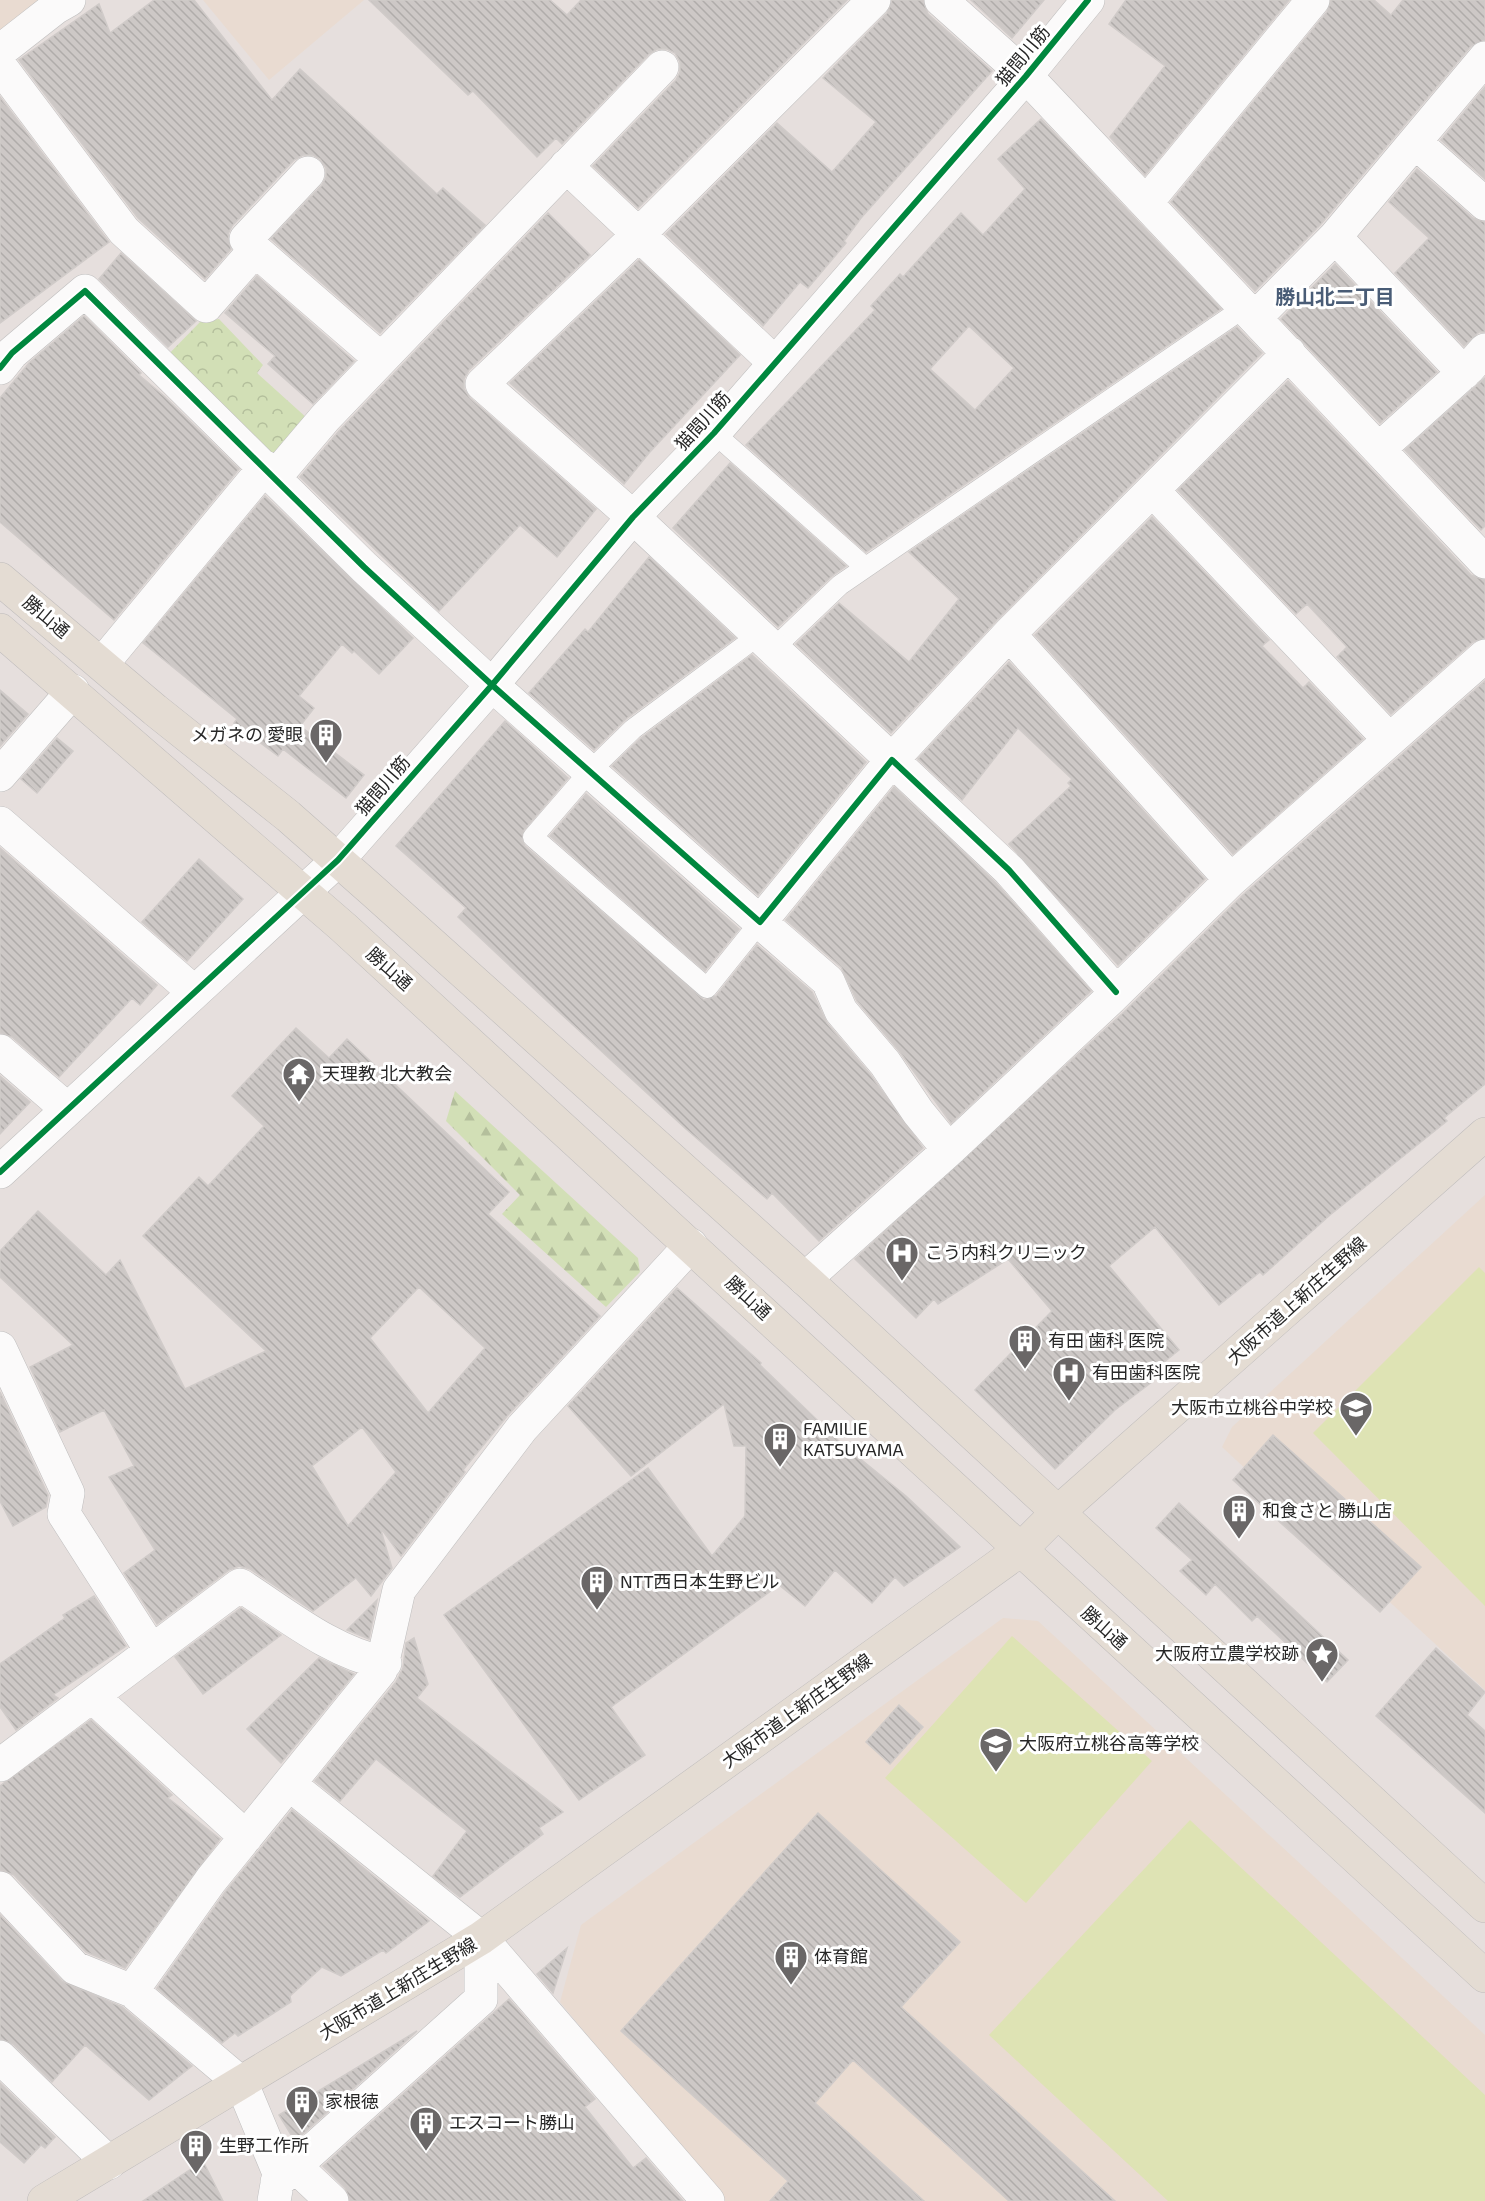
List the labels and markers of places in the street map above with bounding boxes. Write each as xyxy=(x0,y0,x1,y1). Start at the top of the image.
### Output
building icon: メガネの 愛眼 xyxy=(308,717,344,764)
place label: メガネの 愛眼 xyxy=(191,723,303,745)
temple icon: 天理教 北大教会 xyxy=(281,1056,317,1103)
place label: 天理教 北大教会 xyxy=(322,1062,452,1084)
hospital icon: こう内科クリニック xyxy=(884,1235,920,1282)
place label: こう内科クリニック xyxy=(925,1241,1087,1263)
building icon: 有田 歯科 医院 xyxy=(1007,1323,1043,1370)
place label: 有田 歯科 医院 xyxy=(1048,1329,1164,1351)
hospital icon: 有田歯科医院 xyxy=(1051,1355,1087,1402)
place label: 有田歯科医院 xyxy=(1092,1361,1200,1383)
school or university icon: 大阪市立桃谷中学校 xyxy=(1338,1390,1374,1437)
place label: 大阪市立桃谷中学校 xyxy=(1171,1396,1333,1418)
place label: FAMILIE KATSUYAMA xyxy=(803,1417,905,1460)
building icon: FAMILIE KATSUYAMA xyxy=(762,1421,798,1468)
building icon: 和食さと 勝山店 xyxy=(1221,1493,1257,1540)
place label: 和食さと 勝山店 xyxy=(1262,1499,1392,1521)
building icon: NTT西日本生野ビル xyxy=(579,1564,615,1611)
place label: NTT西日本生野ビル xyxy=(620,1570,780,1592)
place icon: 大阪府立農学校跡 xyxy=(1304,1636,1340,1683)
place label: 大阪府立農学校跡 xyxy=(1155,1642,1299,1664)
school or university icon: 大阪府立桃谷高等学校 xyxy=(978,1726,1014,1773)
place label: 大阪府立桃谷高等学校 xyxy=(1019,1732,1199,1754)
building icon: 体育館 xyxy=(773,1939,809,1986)
place label: 体育館 xyxy=(814,1945,868,1967)
building icon: 家根徳 xyxy=(284,2084,320,2131)
place label: 家根徳 xyxy=(325,2090,379,2112)
building icon: エスコート勝山 xyxy=(408,2105,444,2152)
place label: エスコート勝山 xyxy=(449,2111,575,2133)
building icon: 生野工作所 xyxy=(178,2128,214,2175)
place label: 生野工作所 xyxy=(219,2134,309,2156)

